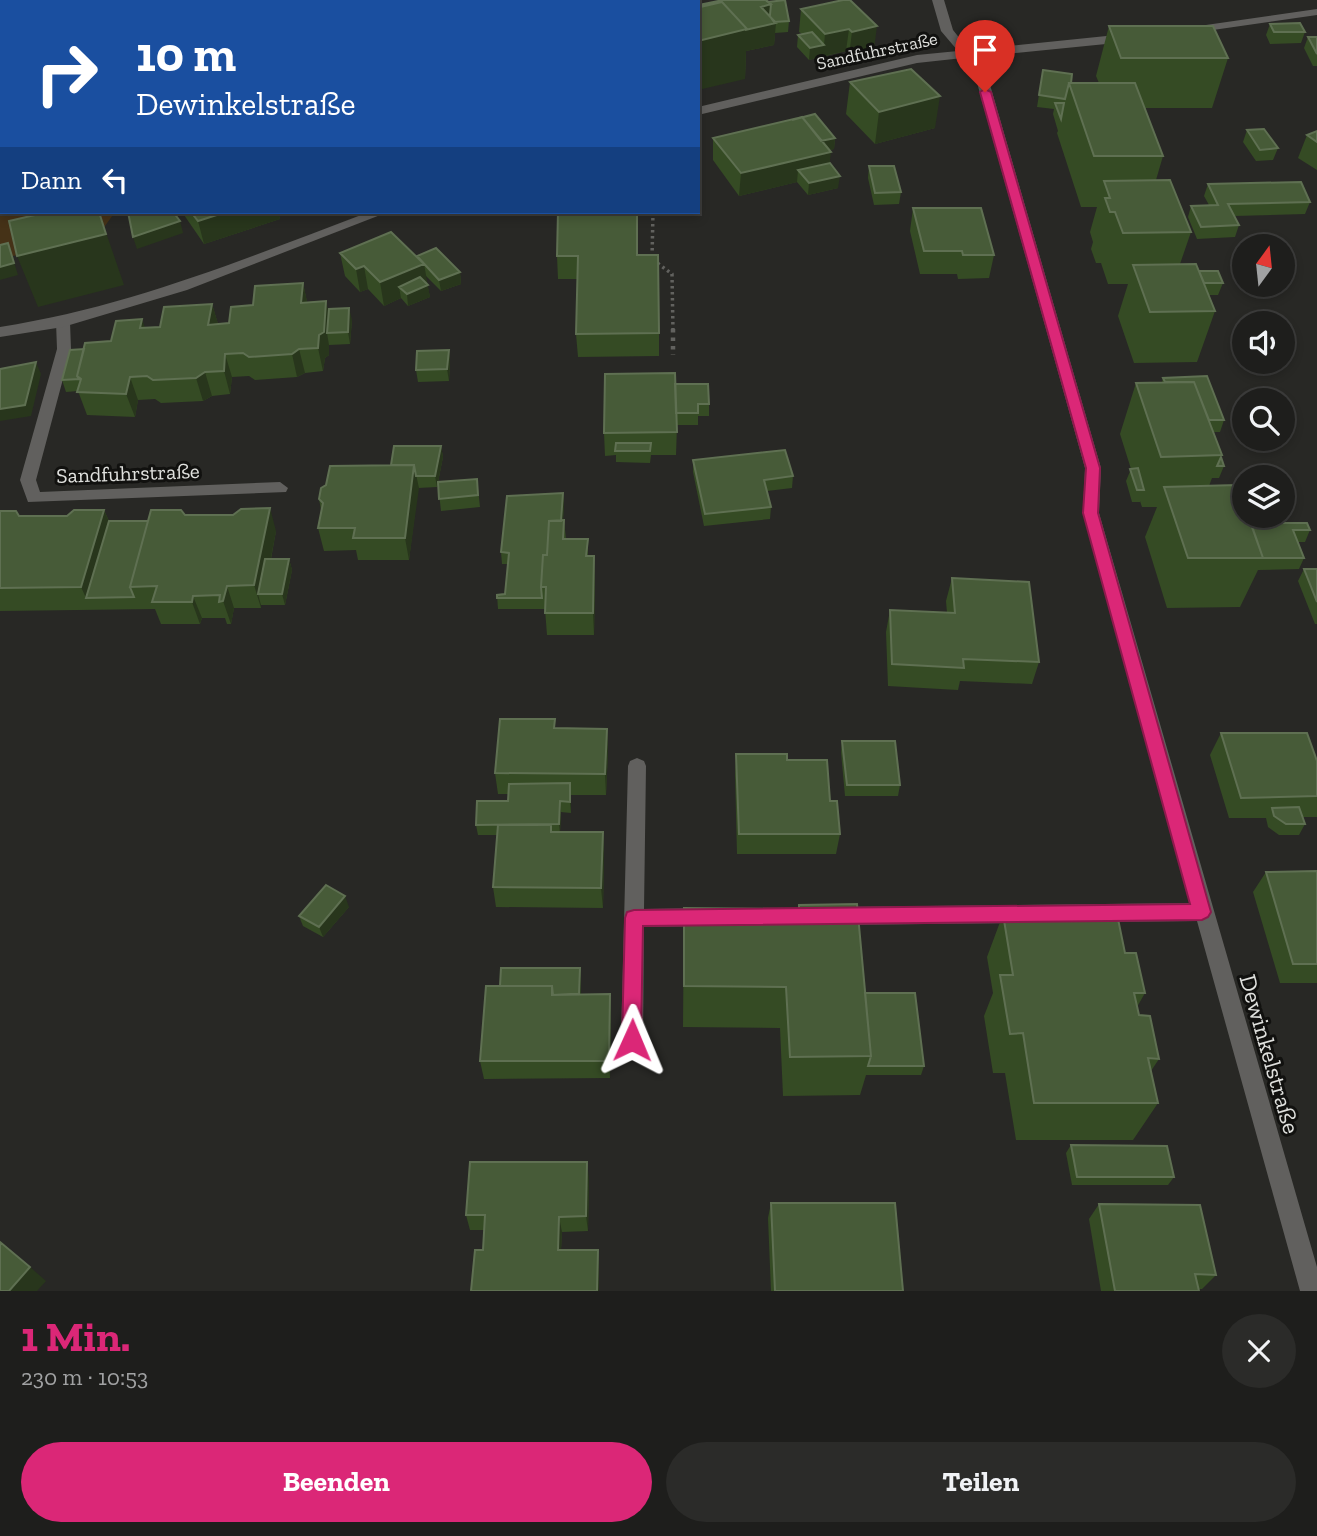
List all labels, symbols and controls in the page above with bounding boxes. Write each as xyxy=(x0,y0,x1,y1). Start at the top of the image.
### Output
pin xyxy=(955,20,1015,92)
text: 10 m xyxy=(136,25,236,84)
street label: Sandfuhrstraße xyxy=(815,27,939,75)
icon: right xyxy=(21,28,112,119)
icon: arrive xyxy=(966,31,1004,69)
text: Dewinkelstraße xyxy=(136,85,355,123)
icon: left xyxy=(96,161,134,199)
text: Dann xyxy=(21,164,82,196)
north arrow xyxy=(1232,234,1295,298)
map controls xyxy=(1232,234,1295,528)
button: sound xyxy=(1232,311,1295,374)
button: search xyxy=(1232,388,1295,451)
street label: Sandfuhrstraße xyxy=(56,458,200,488)
button: layers xyxy=(1232,465,1295,528)
street label: Dewinkelstraße xyxy=(1233,971,1307,1137)
position arrow xyxy=(595,1003,669,1077)
text: 1 Min. xyxy=(21,1311,130,1362)
button: close xyxy=(1222,1314,1296,1388)
text: 230 m · 10:53 xyxy=(21,1363,148,1391)
button: Beenden xyxy=(21,1442,652,1522)
button: Teilen xyxy=(666,1442,1296,1522)

